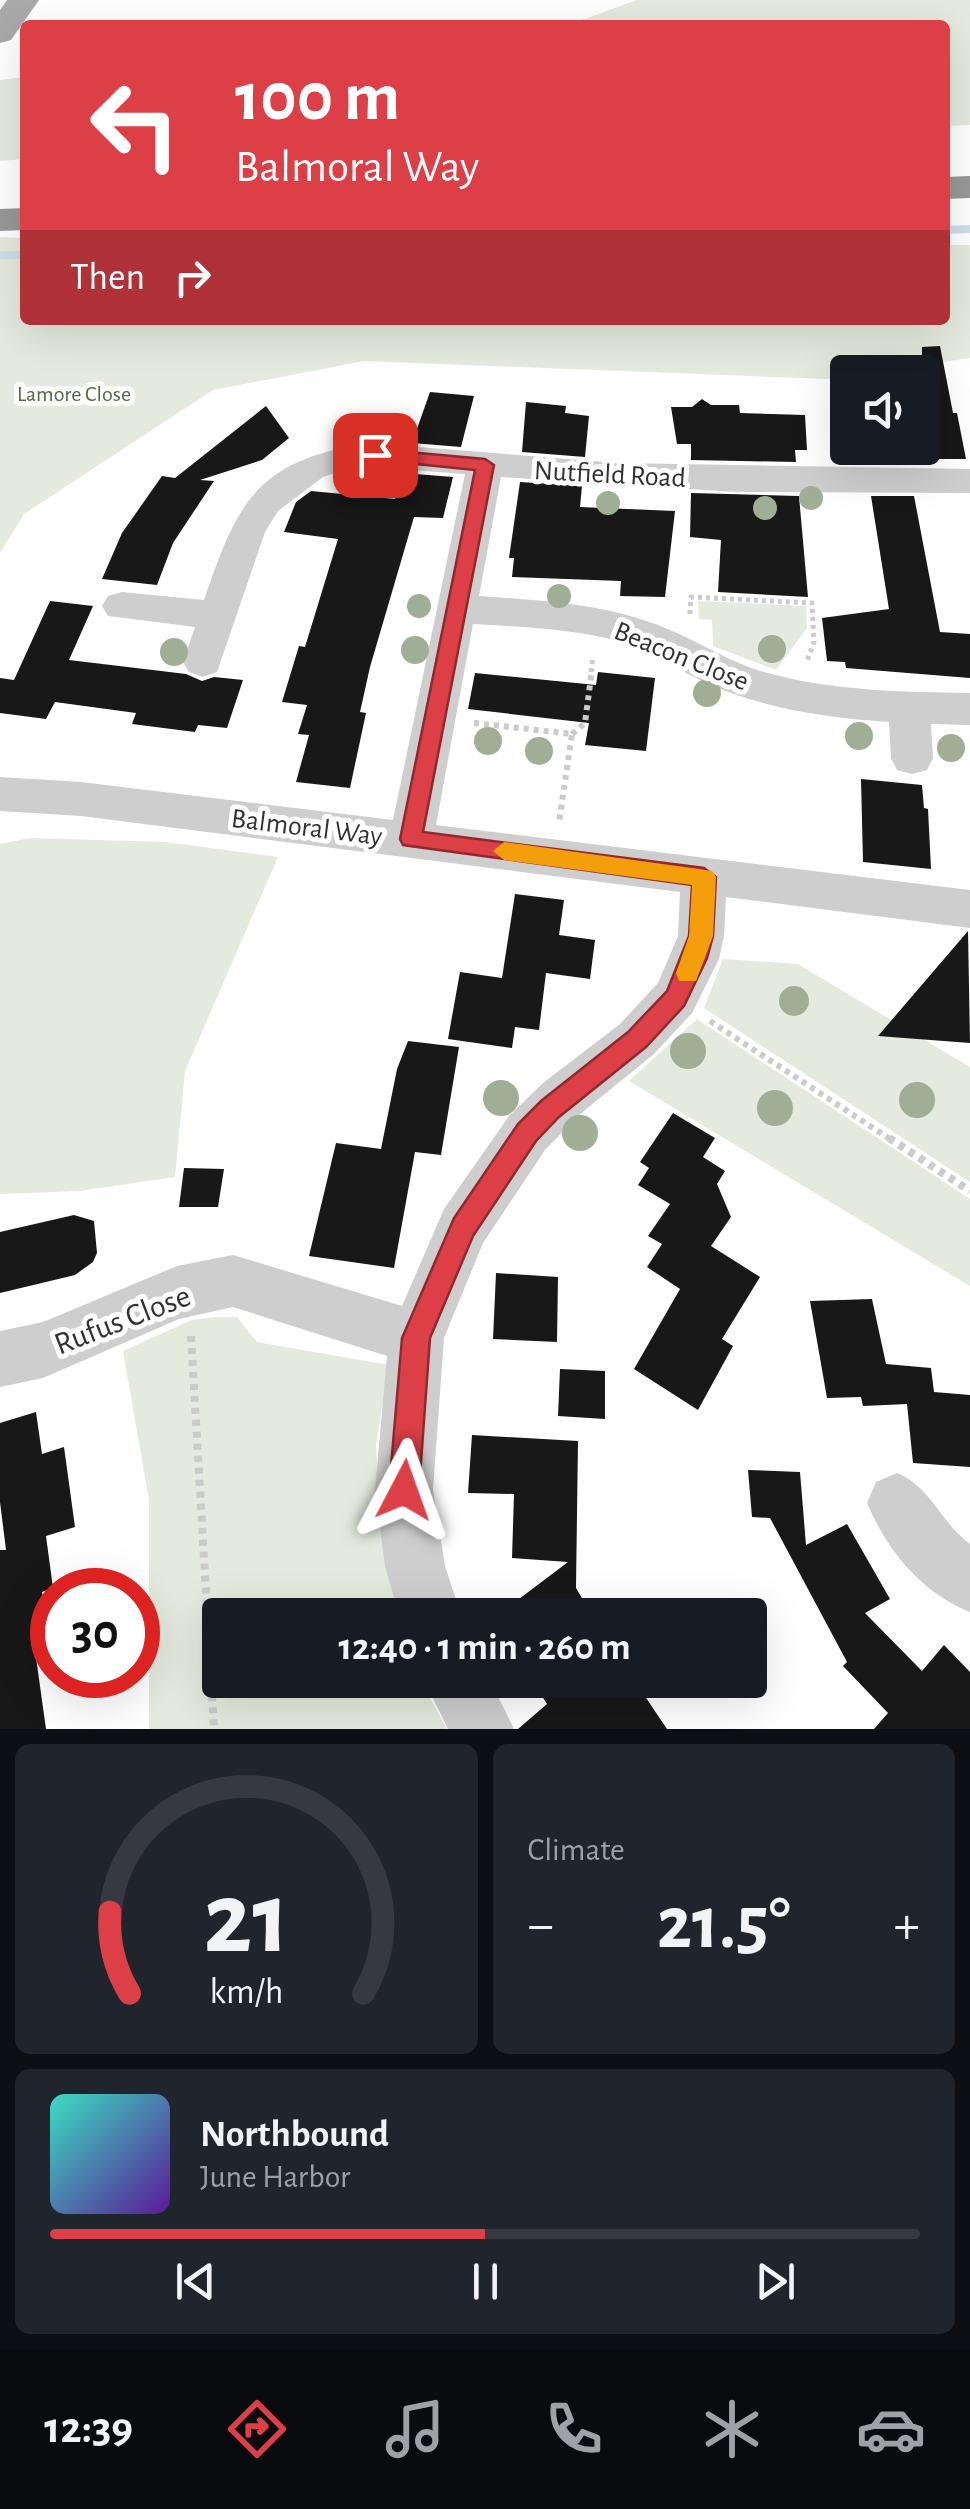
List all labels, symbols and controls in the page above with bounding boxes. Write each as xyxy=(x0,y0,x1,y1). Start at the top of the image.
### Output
icon: left xyxy=(70,60,200,190)
text: 100 m xyxy=(235,63,400,133)
text: Balmoral Way xyxy=(235,145,479,190)
icon: right xyxy=(165,250,220,305)
text: Then xyxy=(70,259,145,297)
map controls xyxy=(830,355,940,465)
button: sound xyxy=(830,355,940,465)
park label: Lamore Close xyxy=(17,383,131,405)
pin xyxy=(333,413,418,498)
icon: arrive xyxy=(348,428,403,483)
street label: Nutfield Road xyxy=(533,457,687,493)
street label: Beacon Close xyxy=(610,617,753,697)
street label: Balmoral Way xyxy=(230,805,384,851)
street label: Rufus Close xyxy=(50,1279,195,1361)
position arrow xyxy=(352,1438,456,1542)
speed limit sign: 30 xyxy=(30,1568,160,1698)
text: 12:40 · 1 min · 260 m xyxy=(338,1629,631,1667)
text: Climate xyxy=(528,1834,625,1866)
text: 21 xyxy=(203,1868,289,1972)
text: 21.5° xyxy=(657,1887,791,1962)
text: − xyxy=(528,1898,554,1953)
text: + xyxy=(894,1898,920,1953)
text: km/h xyxy=(209,1974,283,2010)
text: Northbound xyxy=(200,2116,389,2154)
text: June Harbor xyxy=(200,2161,350,2193)
icon: previous xyxy=(168,2254,223,2309)
icon: pause xyxy=(458,2254,513,2309)
icon: next xyxy=(748,2254,803,2309)
icon: directions xyxy=(222,2394,292,2464)
icon: music xyxy=(380,2394,450,2464)
icon: phone xyxy=(539,2394,609,2464)
icon: climate xyxy=(697,2394,767,2464)
icon: car xyxy=(856,2394,926,2464)
text: 12:39 xyxy=(44,2406,133,2451)

